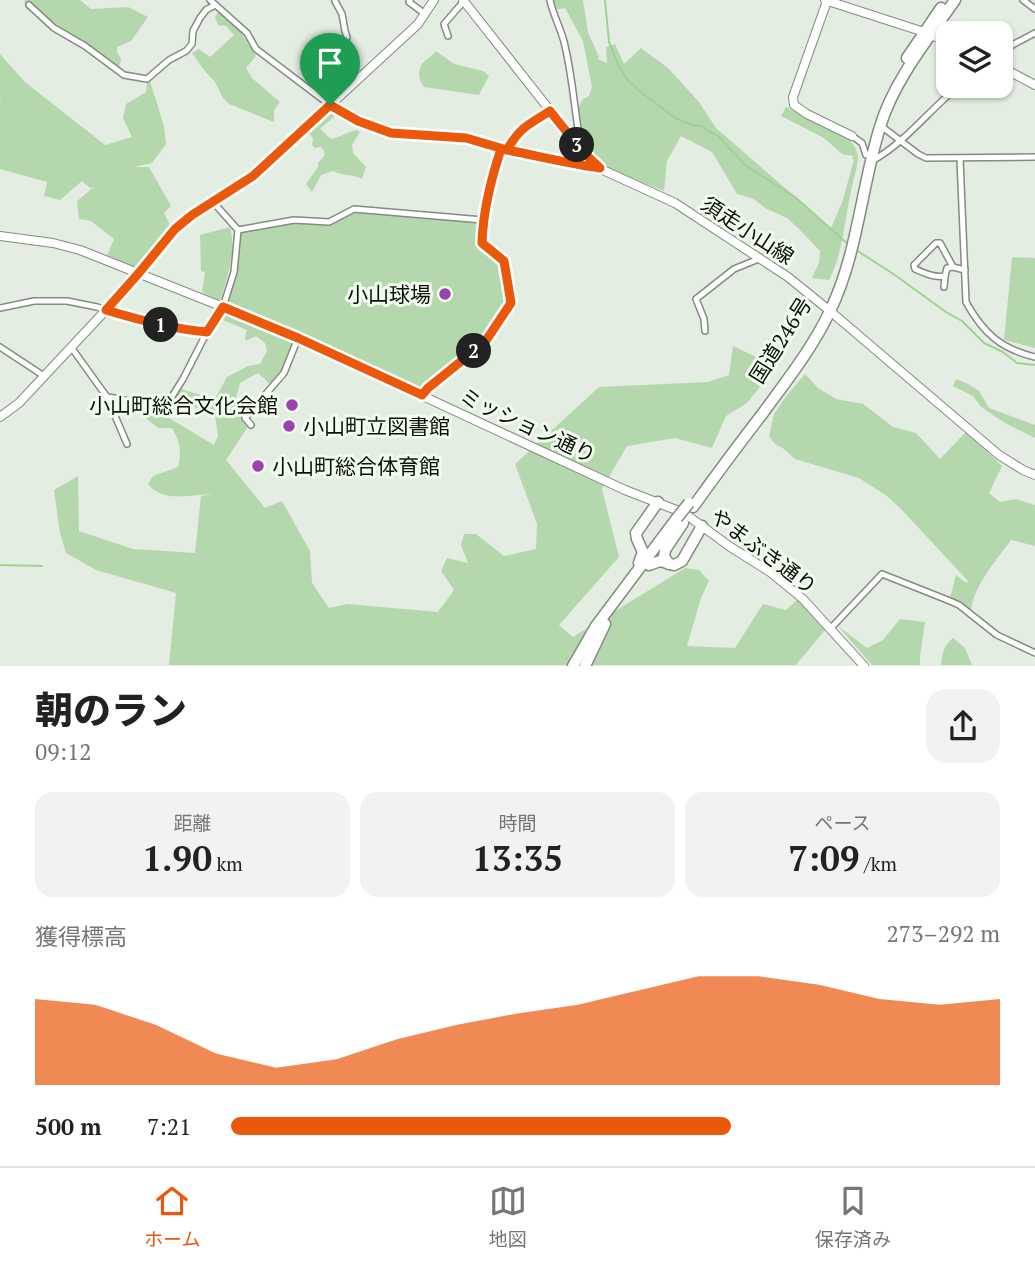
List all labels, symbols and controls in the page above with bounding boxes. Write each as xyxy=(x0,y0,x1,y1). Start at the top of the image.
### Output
map controls xyxy=(936,21,1013,98)
button: layers xyxy=(936,21,1013,98)
pin xyxy=(300,33,360,105)
icon: arrive xyxy=(311,44,349,82)
pin: 3 xyxy=(560,128,594,162)
text: 3 xyxy=(571,132,582,157)
street label: 須走小山線 xyxy=(696,190,800,270)
place label: 小山球場 xyxy=(347,280,431,308)
marker: 小山球場 xyxy=(437,286,453,302)
street label: 国道246号 xyxy=(743,292,817,388)
pin: 1 xyxy=(144,308,178,342)
text: 1 xyxy=(155,312,166,337)
pin: 2 xyxy=(456,334,491,368)
text: 2 xyxy=(468,338,479,363)
street label: ミッション通り xyxy=(455,381,601,469)
place label: 小山町総合文化会館 xyxy=(89,391,278,419)
marker: 小山町総合文化会館 xyxy=(284,397,300,413)
place label: 小山町立図書館 xyxy=(303,412,450,440)
marker: 小山町立図書館 xyxy=(281,418,297,434)
place label: 小山町総合体育館 xyxy=(272,452,440,480)
marker: 小山町総合体育館 xyxy=(250,458,266,474)
street label: やまぶき通り xyxy=(705,502,823,600)
text: 朝のラン xyxy=(35,685,187,735)
button: share xyxy=(926,689,1000,763)
text: 09:12 xyxy=(35,736,92,767)
text: 距離 xyxy=(173,810,212,835)
text: 時間 xyxy=(498,810,537,835)
text: ペース xyxy=(814,810,871,835)
text: 1.90 xyxy=(142,835,212,881)
text: 13:35 xyxy=(472,835,563,881)
text: 7:09 xyxy=(788,835,859,881)
text: km xyxy=(212,851,243,876)
text: /km xyxy=(859,851,897,876)
text: 273–292 m xyxy=(887,918,1000,949)
text: 獲得標高 xyxy=(35,921,127,952)
text: 500 m xyxy=(35,1111,101,1142)
text: 7:21 xyxy=(147,1111,191,1142)
tab: ホーム xyxy=(144,1182,201,1251)
tab: 地図 xyxy=(489,1182,527,1251)
tab: 保存済み xyxy=(815,1182,891,1251)

